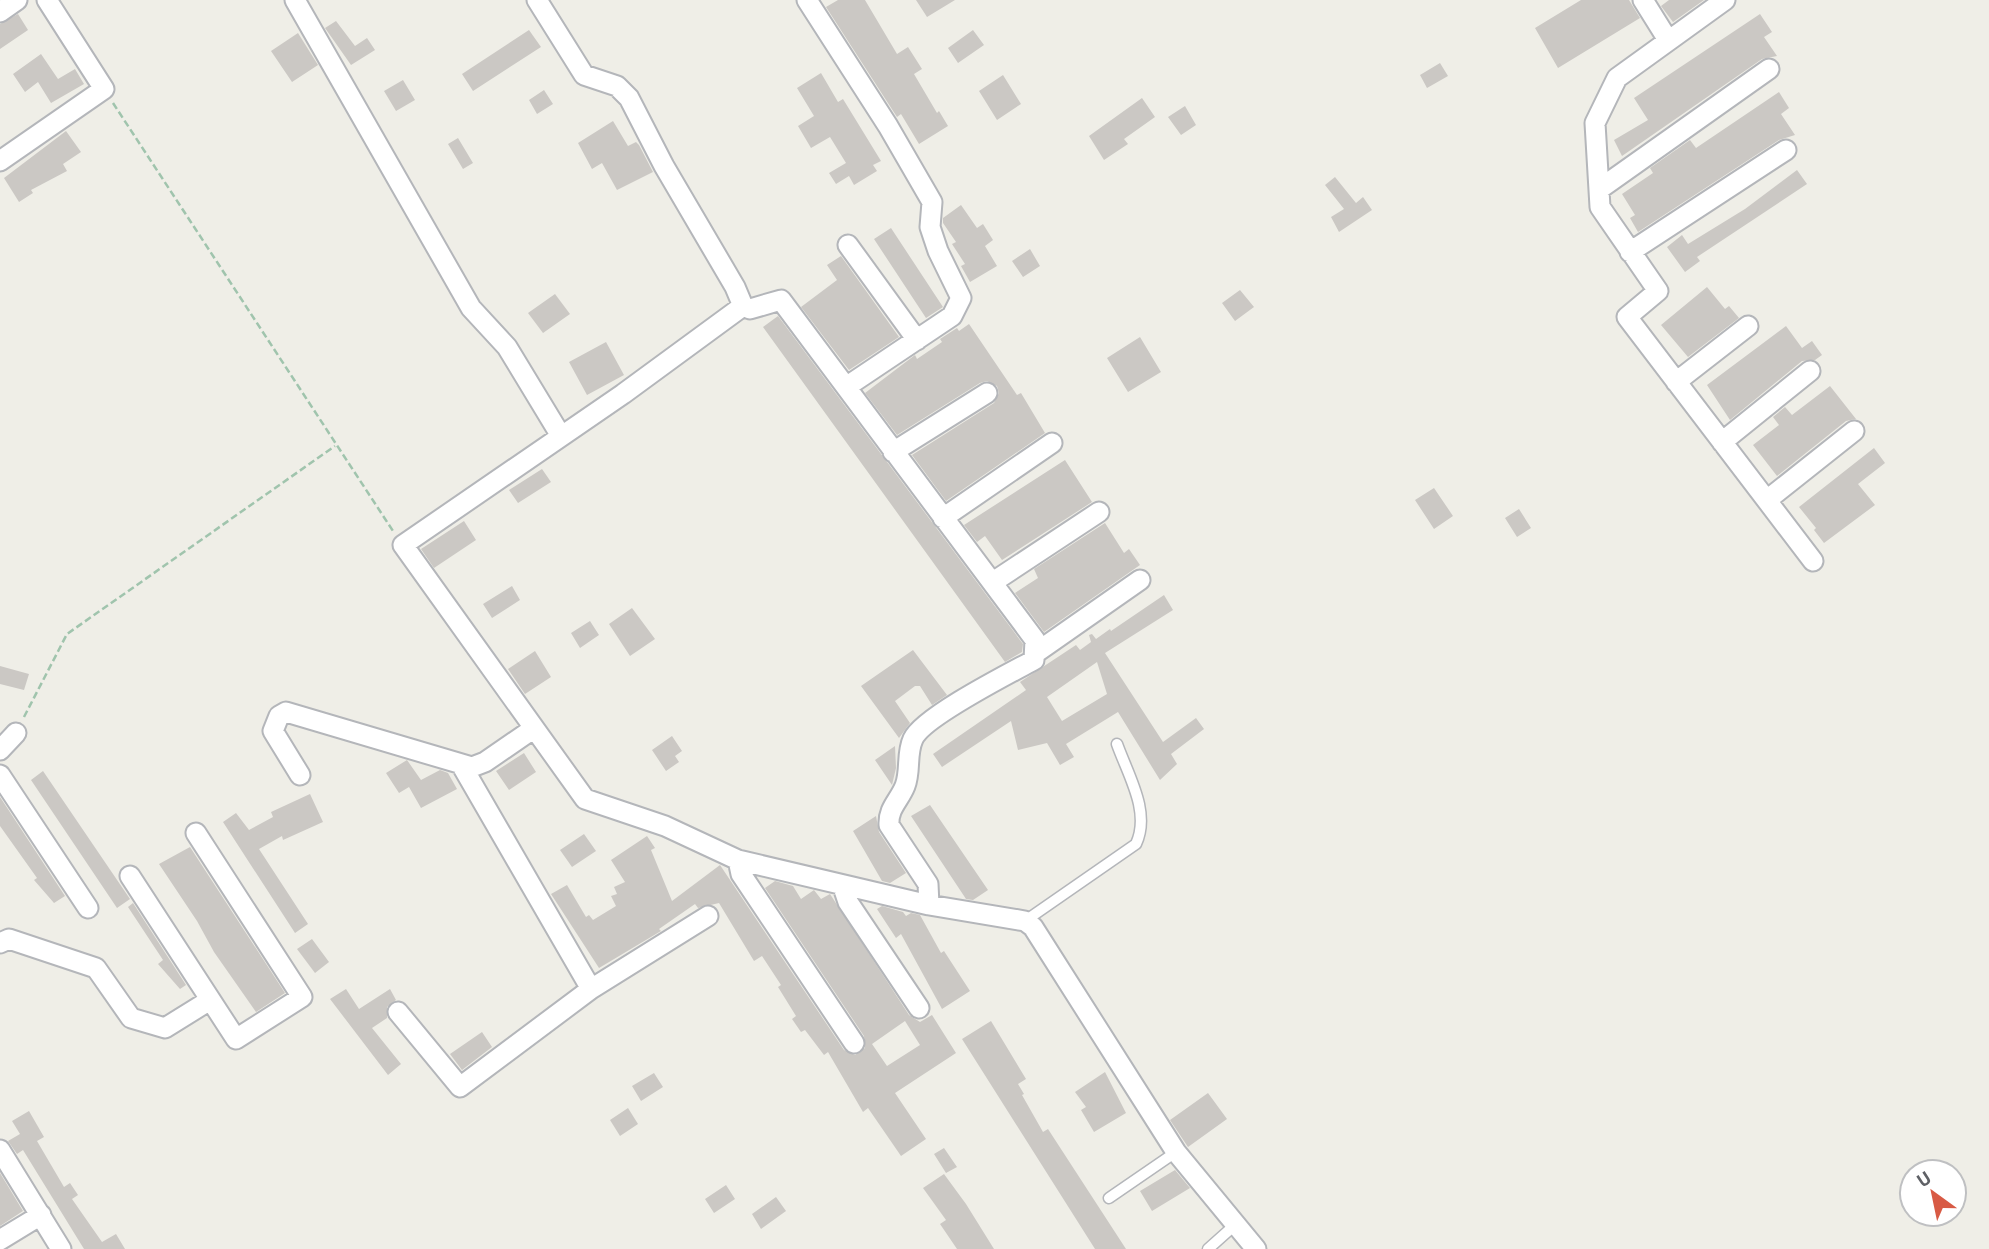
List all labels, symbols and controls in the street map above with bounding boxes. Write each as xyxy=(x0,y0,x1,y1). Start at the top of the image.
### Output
north arrow xyxy=(1898,1158,1968,1228)
text: U xyxy=(1910,1163,1937,1194)

